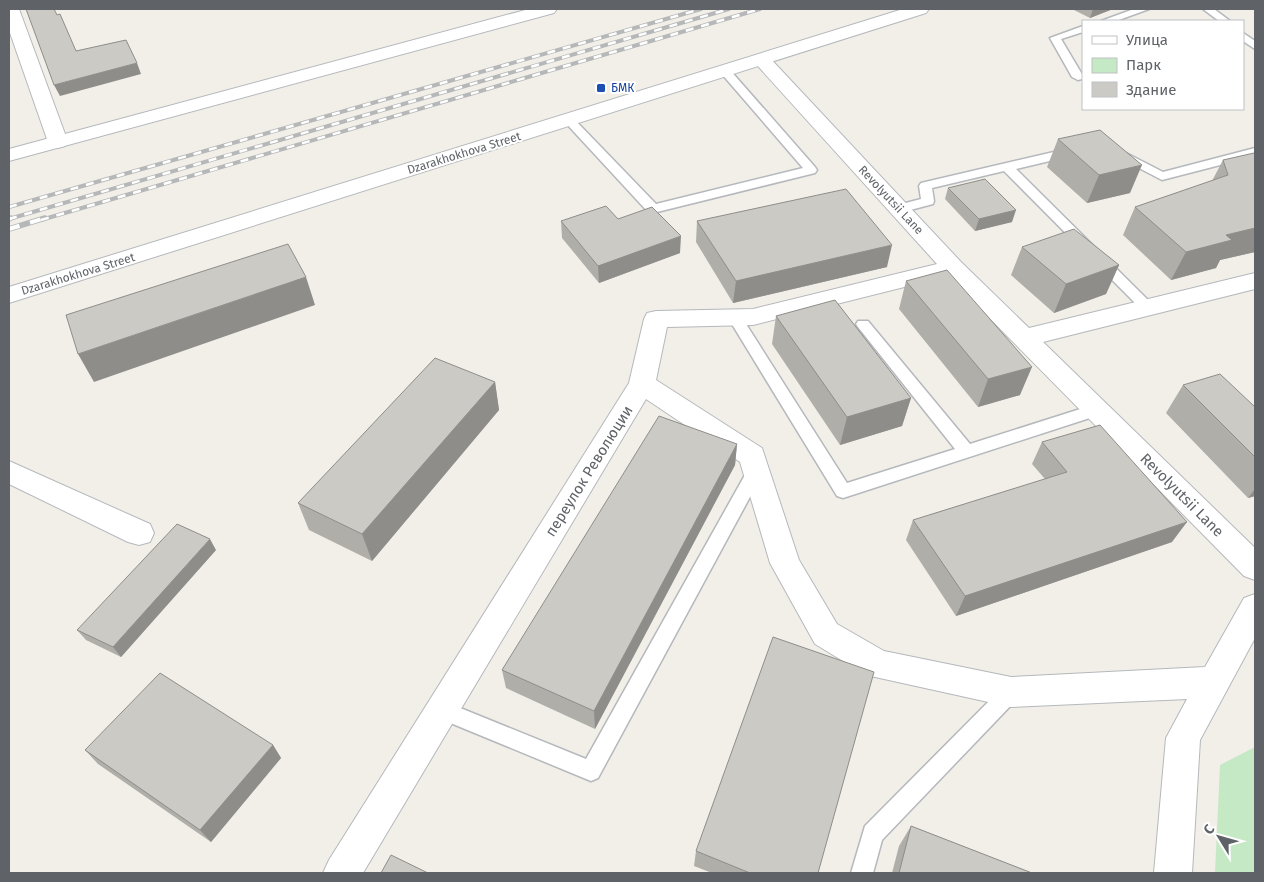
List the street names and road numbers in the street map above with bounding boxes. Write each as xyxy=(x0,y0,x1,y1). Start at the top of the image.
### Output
street label: Dzarakhokhova Street xyxy=(405,129,523,177)
street label: Revolyutsii Lane xyxy=(856,163,926,237)
street label: Dzarakhokhova Street xyxy=(19,250,137,298)
street label: переулок Революции xyxy=(541,402,637,540)
street label: Revolyutsii Lane xyxy=(1136,449,1228,541)

